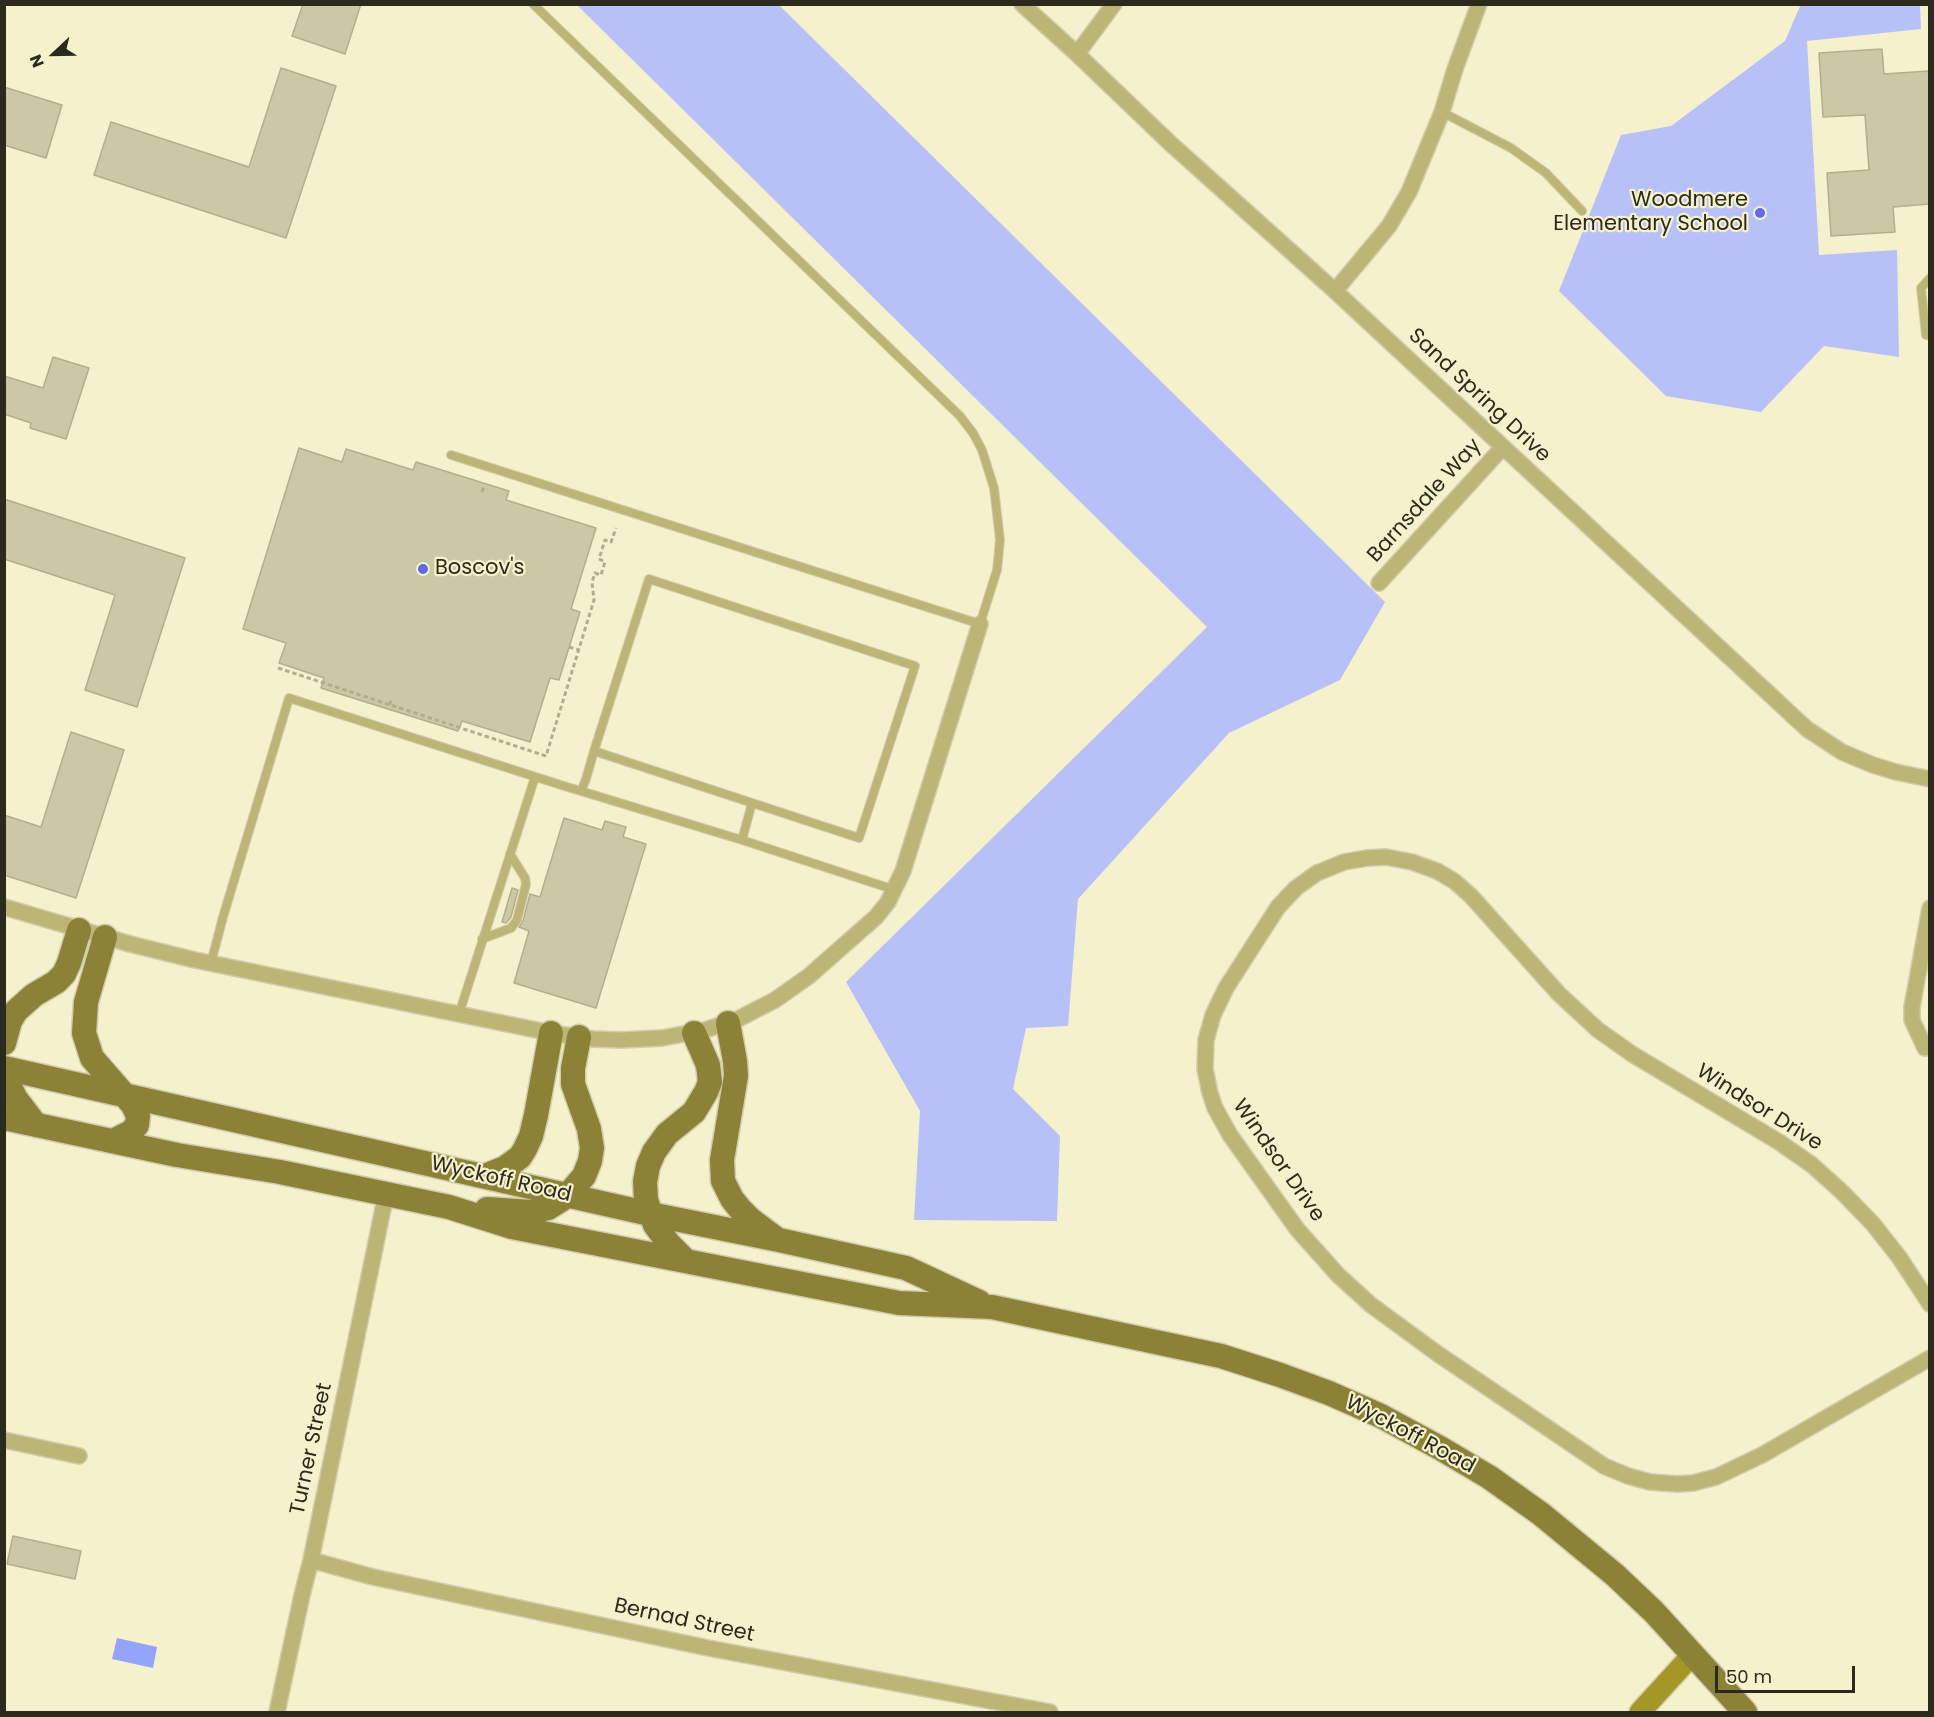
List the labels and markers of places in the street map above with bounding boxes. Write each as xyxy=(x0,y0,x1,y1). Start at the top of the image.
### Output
place label: Woodmere Elementary School xyxy=(1553,188,1748,238)
marker: Woodmere Elementary School xyxy=(1753,206,1767,220)
place label: Boscov's xyxy=(435,556,525,582)
marker: Boscov's xyxy=(416,562,430,576)

